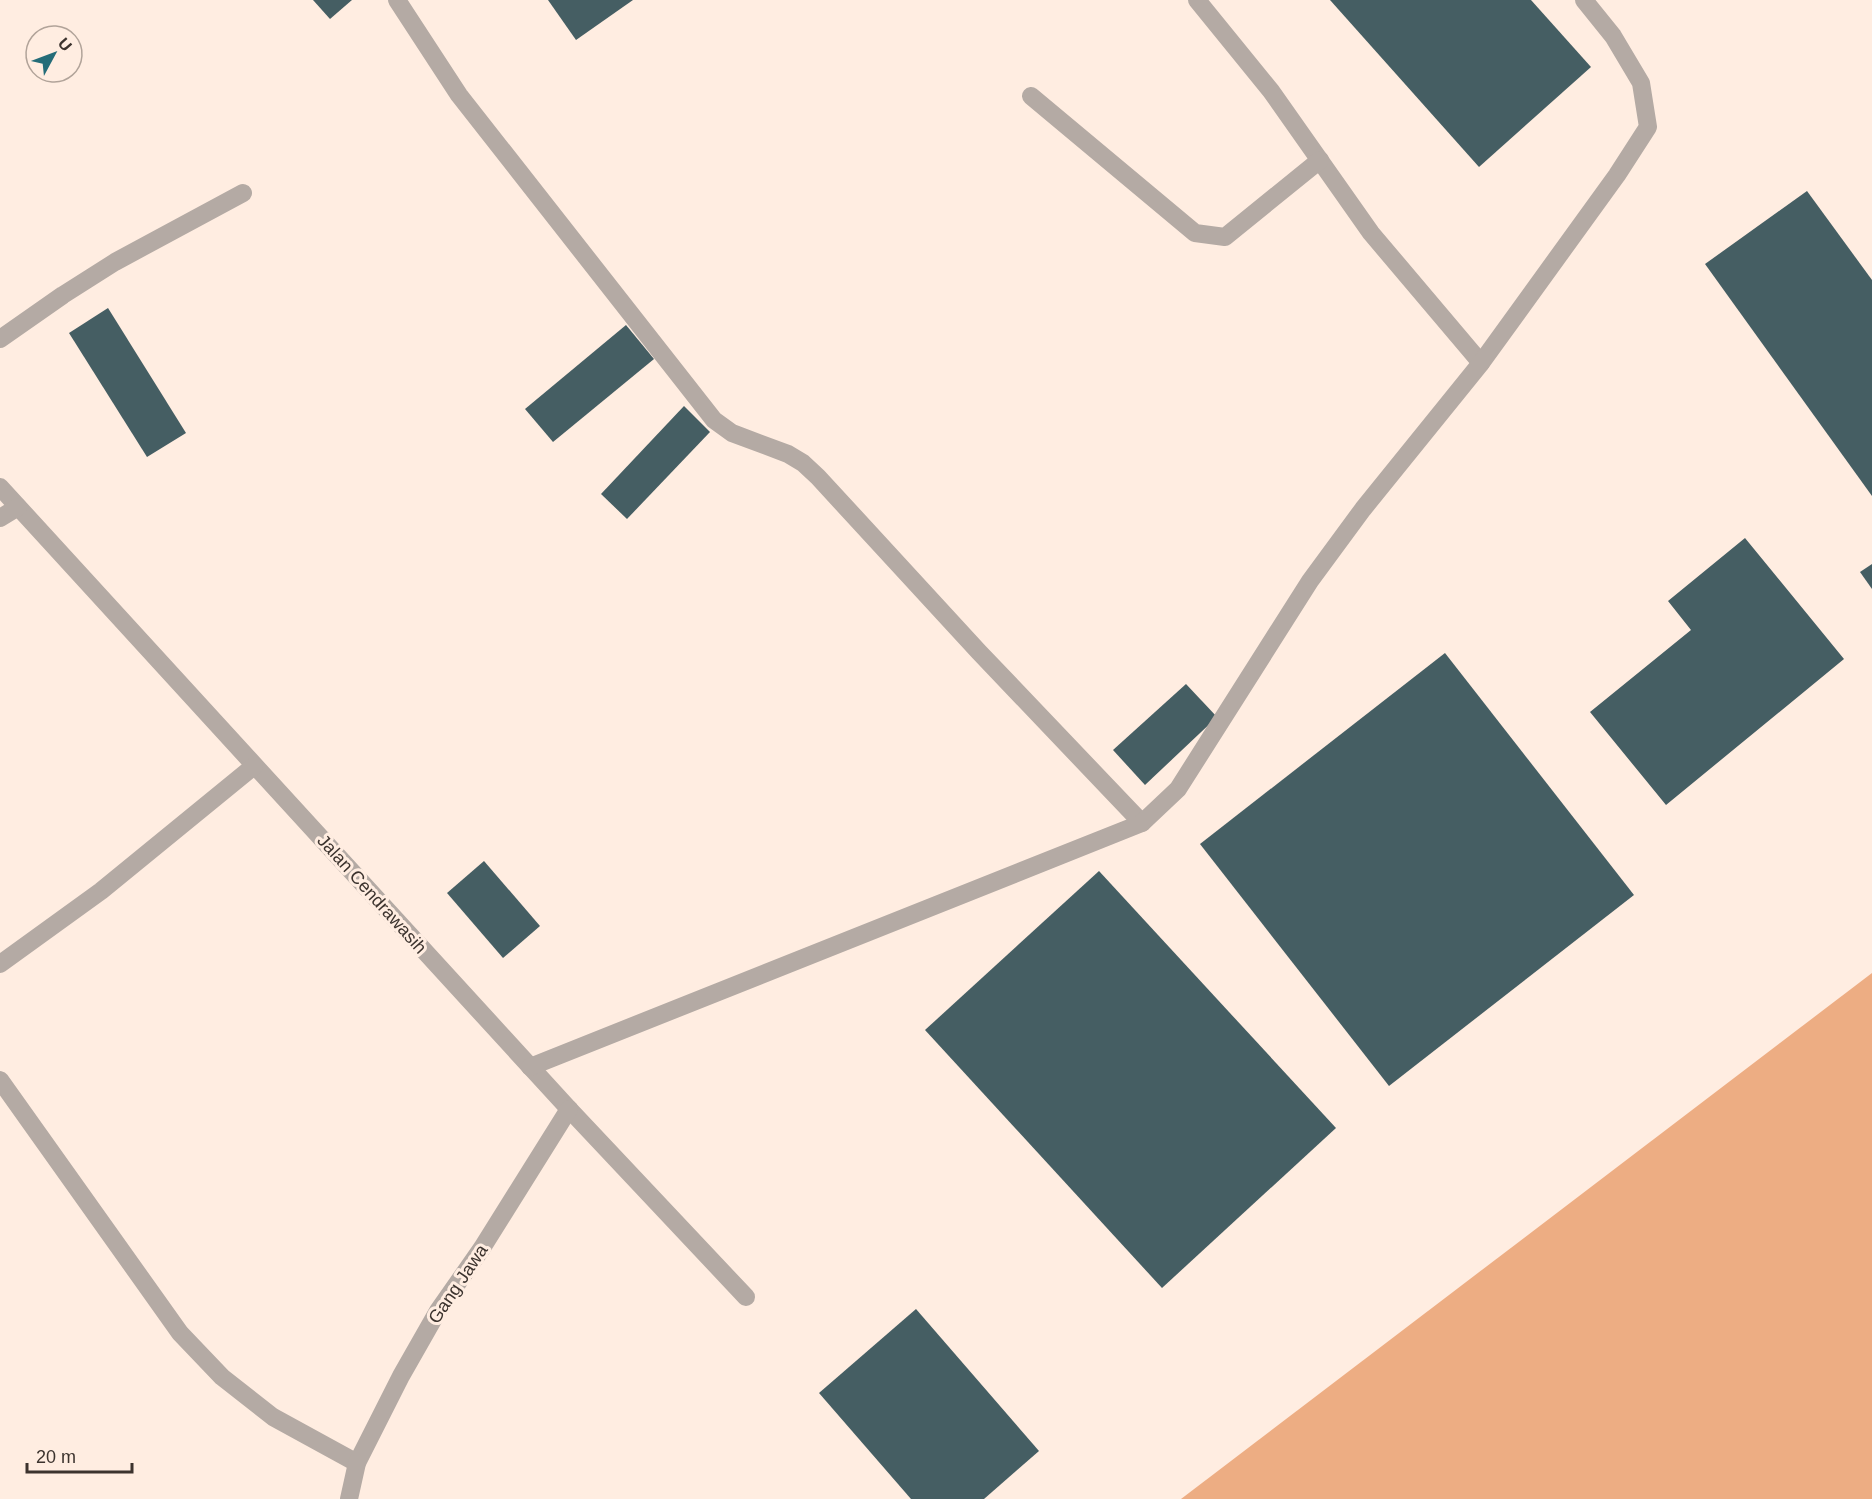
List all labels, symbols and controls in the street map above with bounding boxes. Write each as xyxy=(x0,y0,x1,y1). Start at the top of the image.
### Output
north arrow xyxy=(24,24,84,84)
text: U xyxy=(55,35,75,54)
street label: Jalan Cendrawasih xyxy=(313,830,431,958)
street label: Gang Jawa xyxy=(424,1240,492,1327)
scale bar xyxy=(27,1436,132,1474)
text: 20 m xyxy=(36,1447,76,1467)

